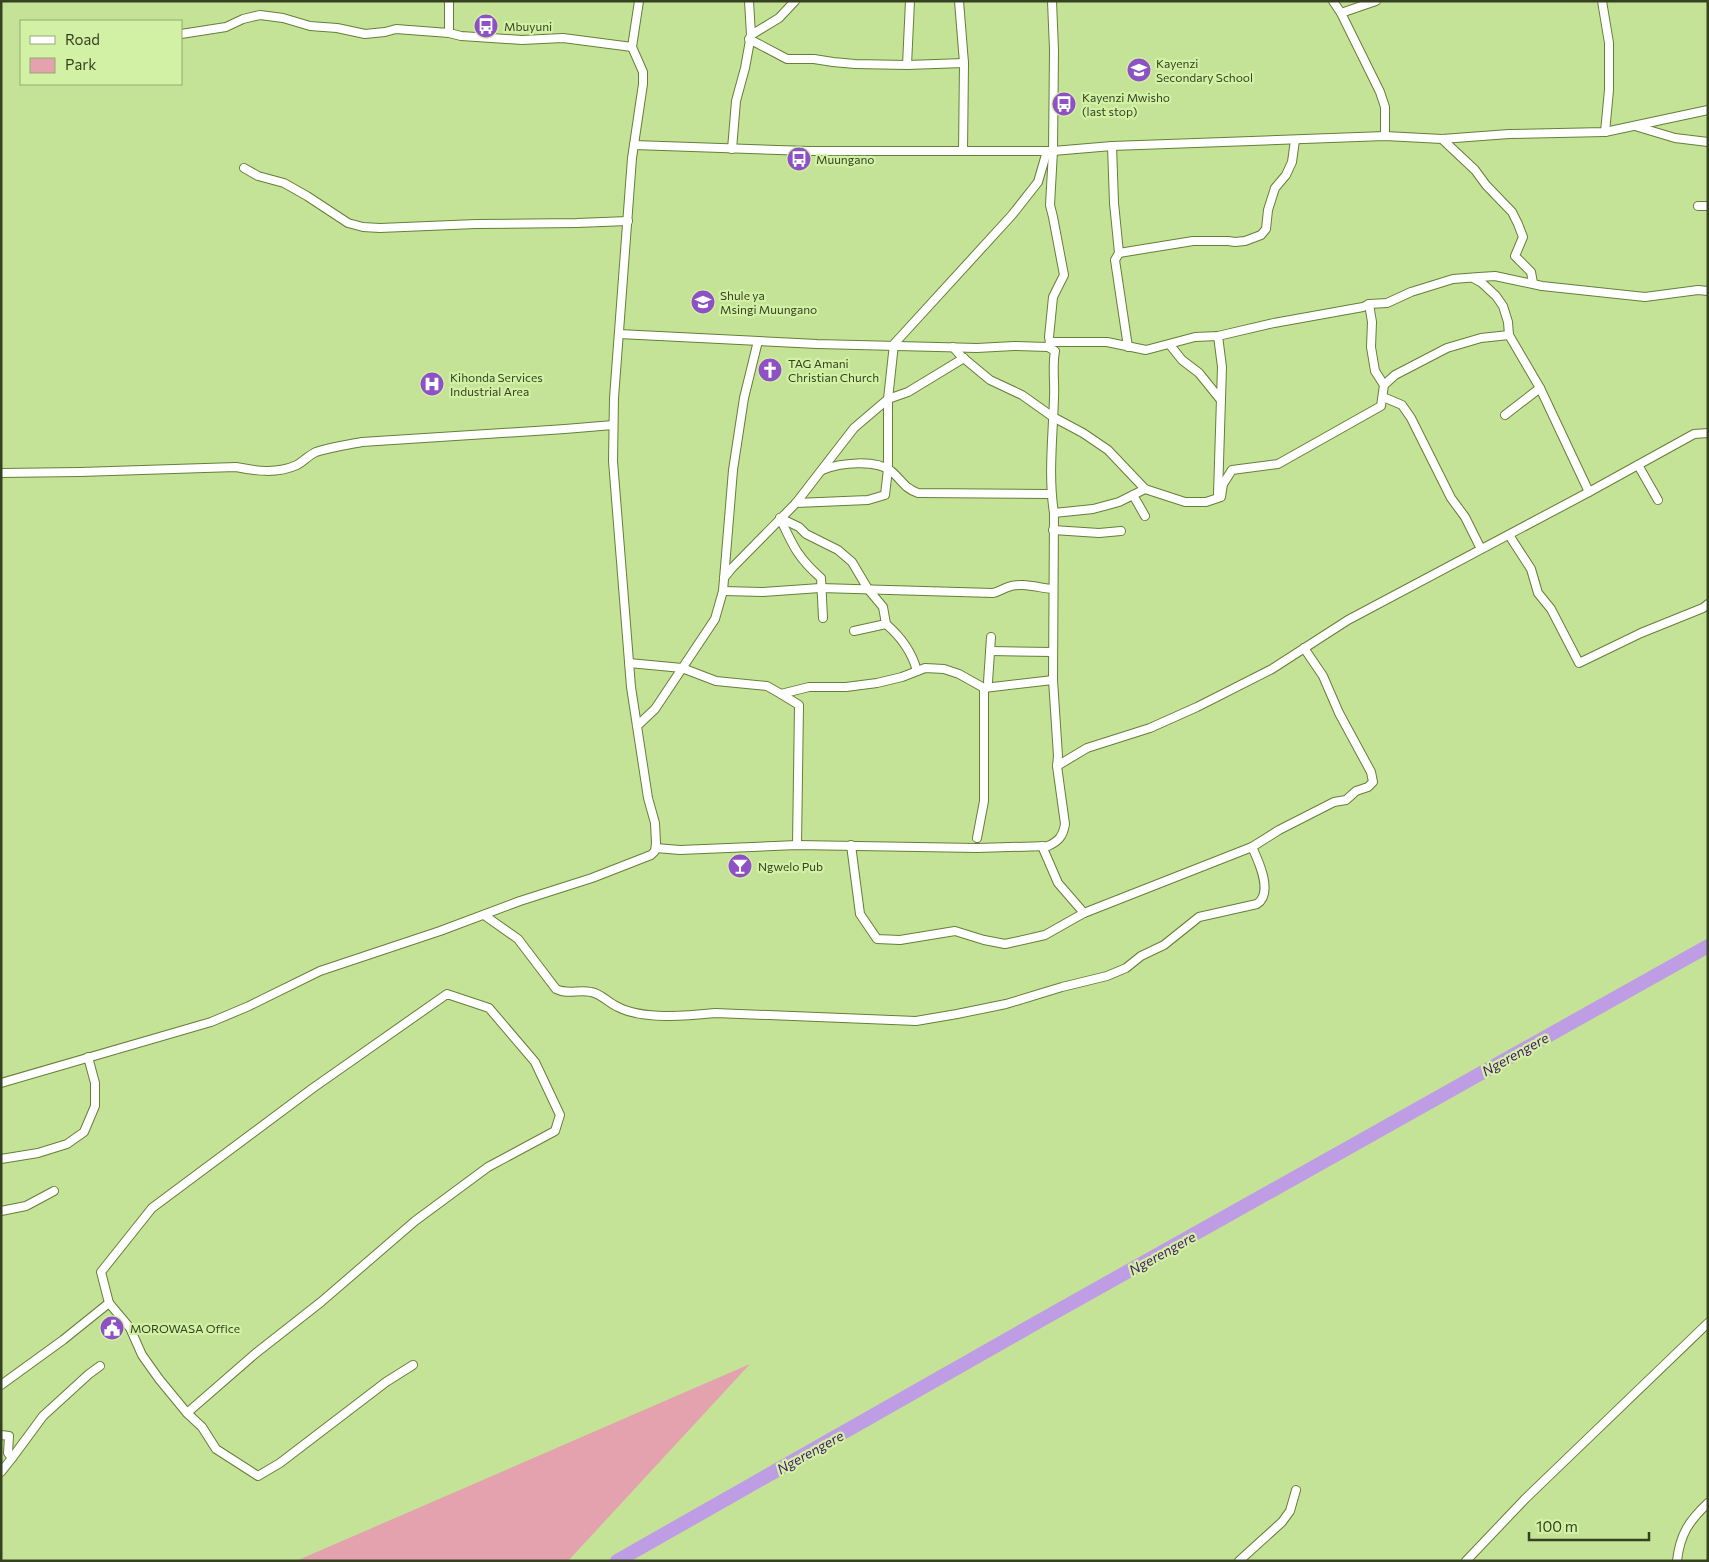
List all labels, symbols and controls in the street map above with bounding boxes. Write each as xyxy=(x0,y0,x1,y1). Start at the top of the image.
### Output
bus stop icon: Mbuyuni xyxy=(473,13,499,39)
place label: Mbuyuni xyxy=(504,19,552,33)
legend xyxy=(20,20,182,85)
text: Road xyxy=(65,30,100,48)
text: Park xyxy=(65,55,96,73)
place label: Kayenzi Secondary School xyxy=(1156,56,1253,84)
school or university icon: Kayenzi Secondary School xyxy=(1126,57,1152,83)
place label: Kayenzi Mwisho (last stop) xyxy=(1082,90,1170,118)
bus stop icon: Kayenzi Mwisho (last stop) xyxy=(1051,91,1077,117)
bus stop icon: Muungano xyxy=(786,146,812,172)
place label: Muungano xyxy=(816,152,874,166)
place label: Shule ya Msingi Muungano xyxy=(720,288,817,316)
school or university icon: Shule ya Msingi Muungano xyxy=(690,289,716,315)
place label: TAG Amani Christian Church xyxy=(788,356,879,384)
church icon: TAG Amani Christian Church xyxy=(757,357,783,383)
place label: Kihonda Services Industrial Area xyxy=(450,370,543,398)
hospital icon: Kihonda Services Industrial Area xyxy=(419,371,445,397)
bar icon: Ngwelo Pub xyxy=(727,853,753,879)
place label: Ngwelo Pub xyxy=(758,859,823,873)
water label: Ngerengere xyxy=(1479,1028,1552,1079)
water label: Ngerengere xyxy=(1126,1227,1199,1278)
public building icon: MOROWASA Office xyxy=(99,1315,125,1341)
place label: MOROWASA Office xyxy=(130,1321,240,1335)
water label: Ngerengere xyxy=(774,1426,847,1477)
scale bar xyxy=(1529,1510,1649,1542)
text: 100 m xyxy=(1536,1517,1578,1535)

